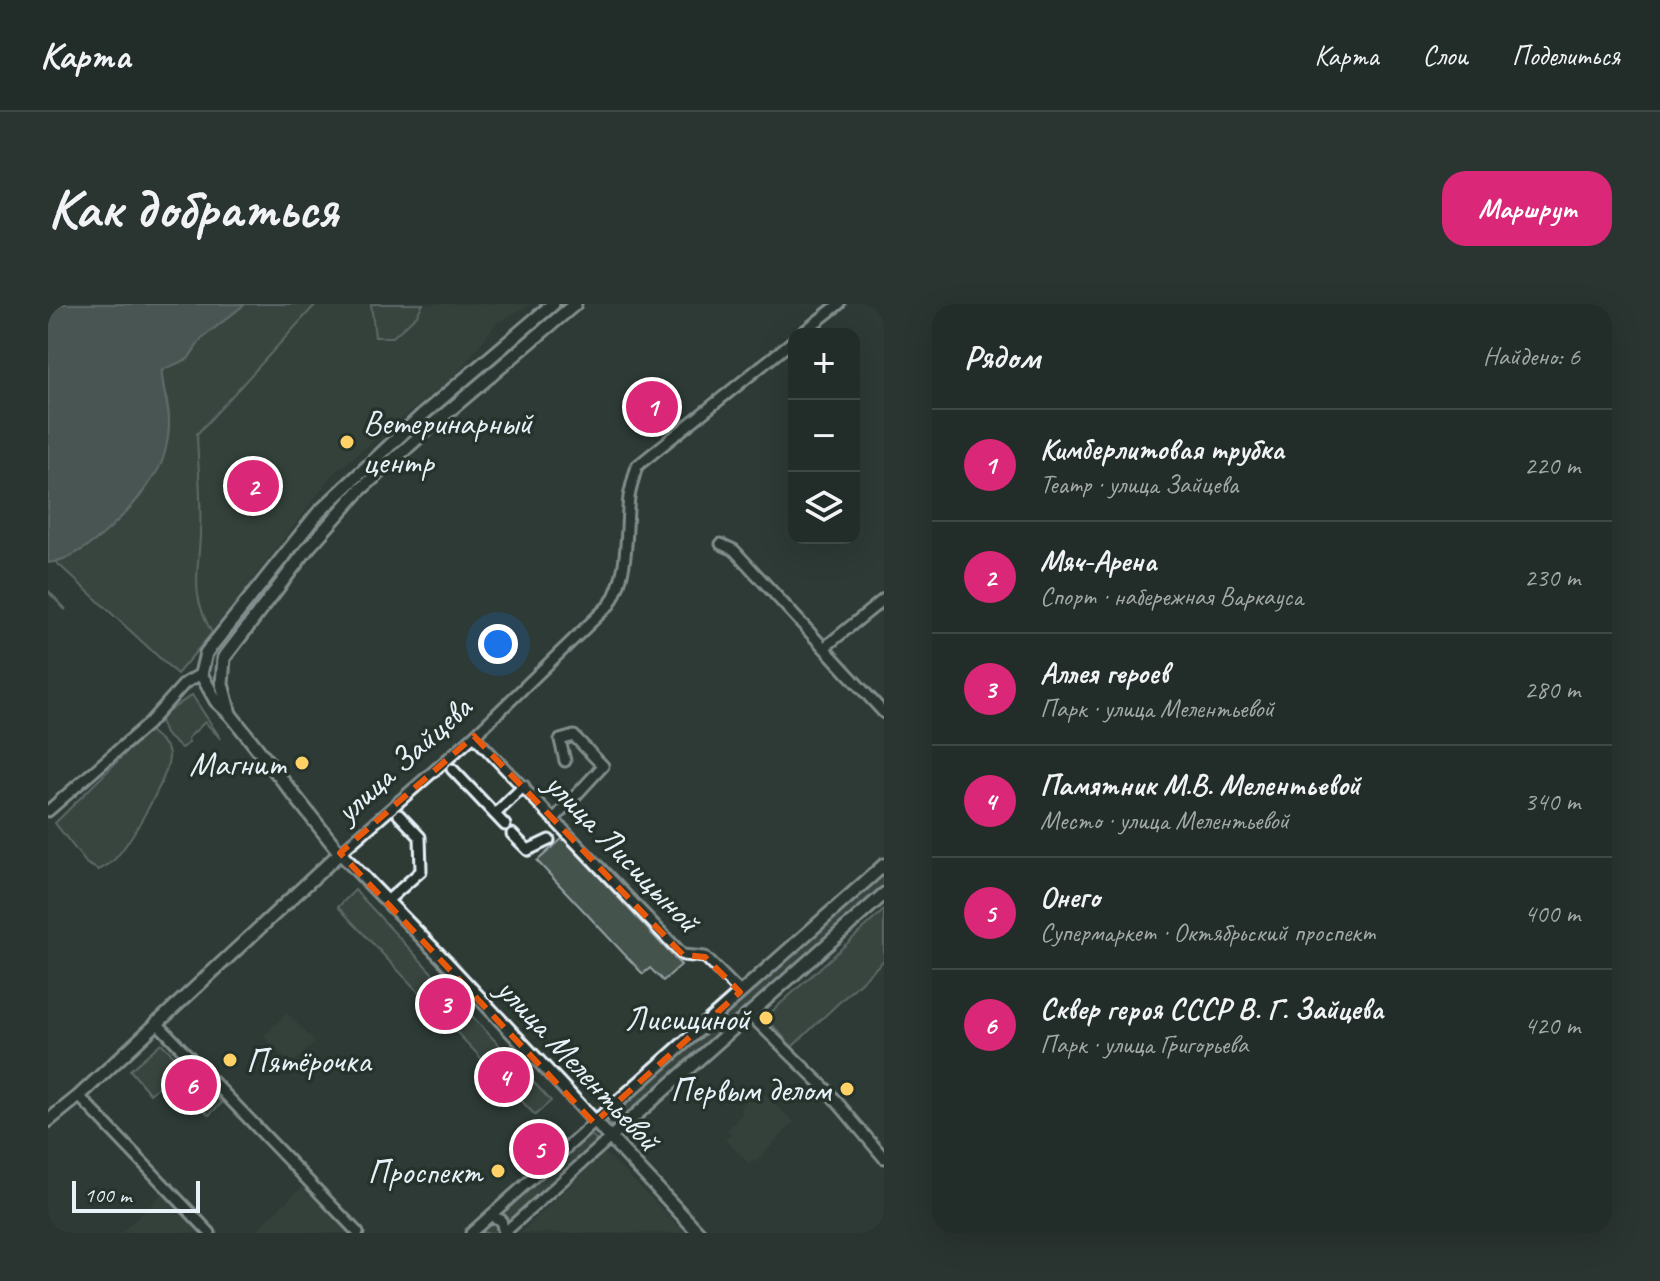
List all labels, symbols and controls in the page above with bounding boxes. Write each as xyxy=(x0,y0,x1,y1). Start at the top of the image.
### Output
text: Карта xyxy=(40,32,130,79)
text: Карта xyxy=(1315,38,1379,73)
text: Слои xyxy=(1423,38,1468,73)
text: Поделиться xyxy=(1512,38,1620,73)
button: Маршрут xyxy=(1442,171,1612,246)
text: Как добраться xyxy=(48,173,338,244)
map controls xyxy=(788,328,860,544)
button: + xyxy=(788,328,860,400)
text: Рядом xyxy=(964,335,1040,378)
text: Найдено: 6 xyxy=(1483,340,1580,373)
pin: 1 xyxy=(626,377,678,437)
button: − xyxy=(788,400,860,472)
place label: Ветеринарный центр xyxy=(363,401,534,483)
text: Кимберлитовая трубка xyxy=(1040,430,1284,468)
marker: Ветеринарный центр xyxy=(338,433,356,451)
text: 1 xyxy=(984,449,996,482)
text: 220 m xyxy=(1524,449,1580,482)
pin: 2 xyxy=(227,456,279,516)
text: Театр · улица Зайцева xyxy=(1040,468,1238,501)
button: layers xyxy=(788,472,860,544)
text: Мяч-Арена xyxy=(1040,542,1156,580)
text: 2 xyxy=(984,561,996,594)
text: 230 m xyxy=(1524,561,1580,594)
text: Спорт · набережная Варкауса xyxy=(1040,580,1303,613)
your location xyxy=(478,624,518,664)
text: Аллея героев xyxy=(1040,654,1169,692)
text: 3 xyxy=(984,673,996,706)
text: 280 m xyxy=(1524,673,1580,706)
street label: улица Зайцева xyxy=(324,685,482,833)
text: Парк · улица Мелентьевой xyxy=(1040,692,1274,725)
place label: Магнит xyxy=(189,742,287,785)
marker: Магнит xyxy=(293,754,311,772)
street label: улица Лисицыной xyxy=(534,761,711,942)
text: Памятник М.В. Мелентьевой xyxy=(1040,766,1360,804)
text: 4 xyxy=(984,785,996,818)
text: 340 m xyxy=(1524,785,1580,818)
text: Место · улица Мелентьевой xyxy=(1040,804,1289,837)
text: Онего xyxy=(1040,878,1100,916)
text: 5 xyxy=(984,897,996,930)
text: 400 m xyxy=(1524,897,1580,930)
text: Супермаркет · Октябрьский проспект xyxy=(1040,916,1375,949)
street label: улица Мелентьевой xyxy=(486,967,672,1161)
pin: 3 xyxy=(419,974,471,1034)
text: Сквер героя СССР В. Г. Зайцева xyxy=(1040,990,1383,1028)
place label: Лисициной xyxy=(625,997,752,1040)
marker: Лисициной xyxy=(757,1009,775,1027)
text: 6 xyxy=(984,1009,996,1042)
text: 420 m xyxy=(1524,1009,1580,1042)
text: Парк · улица Григорьева xyxy=(1040,1028,1248,1061)
place label: Пятёрочка xyxy=(246,1039,373,1082)
pin: 4 xyxy=(478,1047,530,1107)
marker: Пятёрочка xyxy=(221,1051,239,1069)
pin: 6 xyxy=(165,1055,217,1115)
place label: Первым делом xyxy=(670,1068,833,1111)
marker: Первым делом xyxy=(838,1080,856,1098)
pin: 5 xyxy=(513,1119,565,1179)
place label: Проспект xyxy=(368,1150,484,1193)
marker: Проспект xyxy=(489,1162,507,1180)
scale bar xyxy=(72,1177,200,1213)
text: 100 m xyxy=(84,1181,131,1209)

